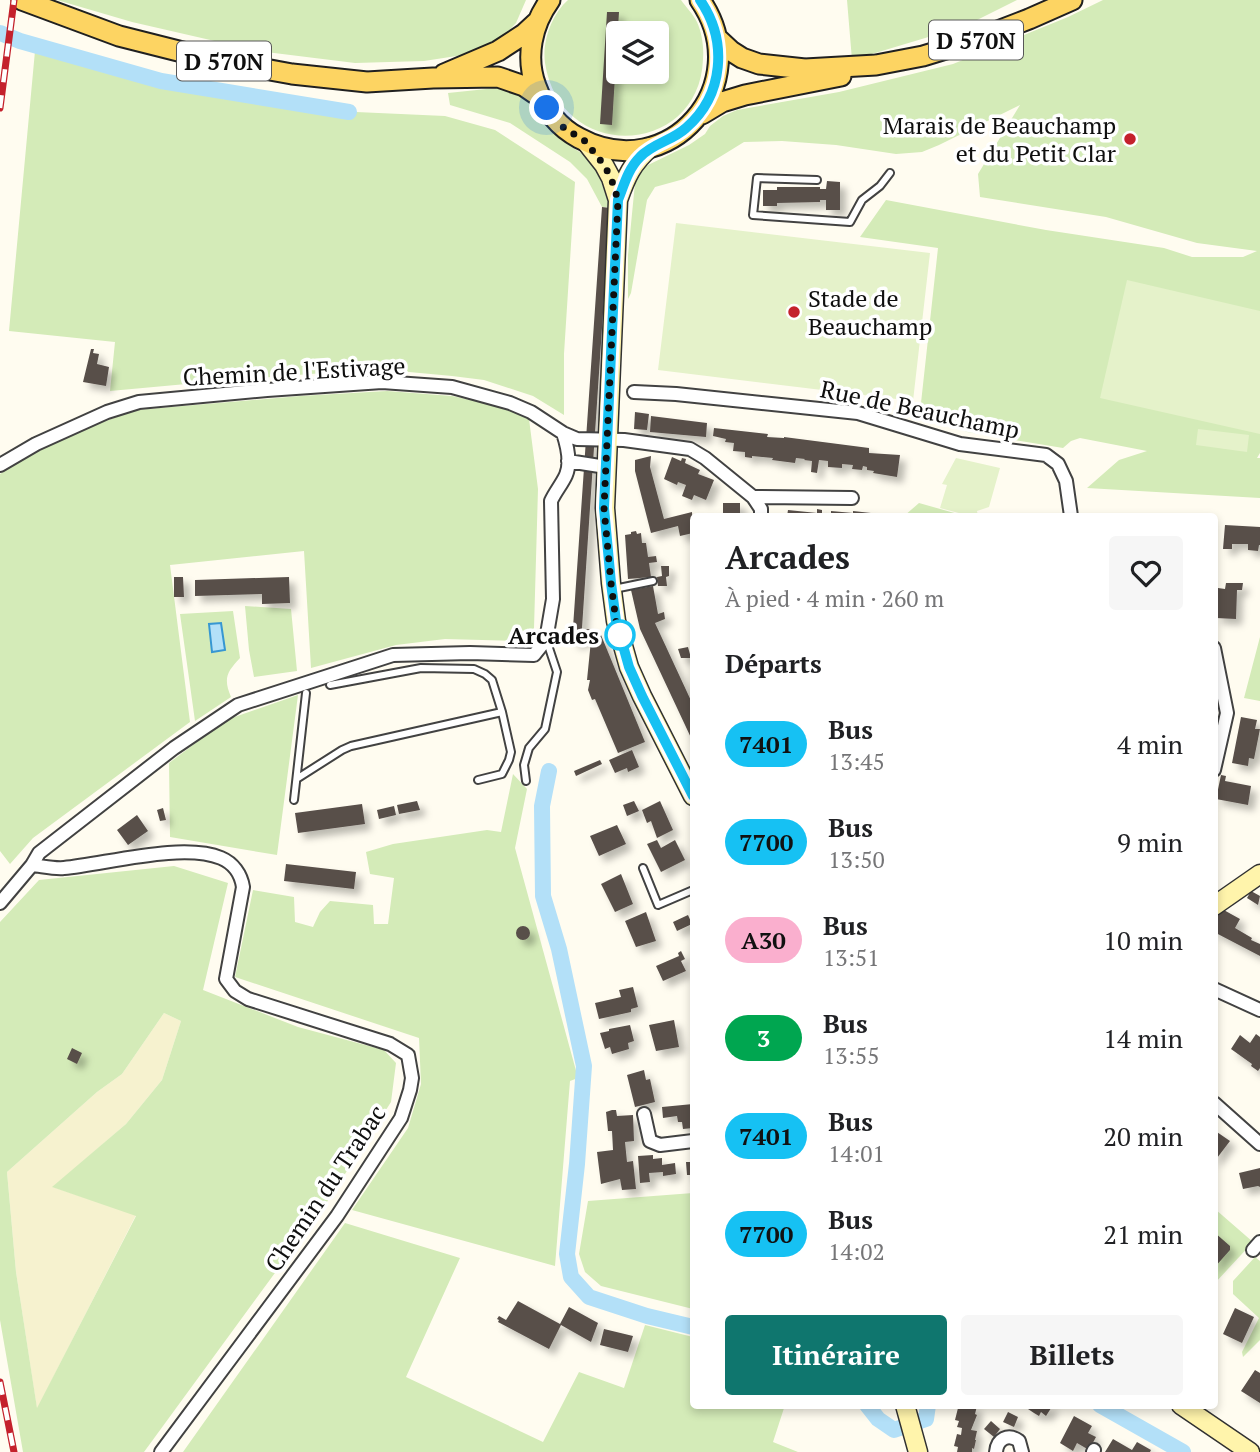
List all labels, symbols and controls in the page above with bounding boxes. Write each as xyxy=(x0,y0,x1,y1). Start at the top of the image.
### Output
road number: D 570N xyxy=(929,20,1023,60)
map controls xyxy=(606,21,669,84)
button: layers xyxy=(606,21,669,84)
road number: D 570N xyxy=(177,41,271,80)
your location xyxy=(529,90,564,125)
place label: Marais de Beauchamp et du Petit Clar xyxy=(883,109,1117,169)
marker: Marais de Beauchamp et du Petit Clar xyxy=(1122,131,1138,147)
place label: Stade de Beauchamp xyxy=(808,282,932,342)
marker: Stade de Beauchamp xyxy=(786,304,802,320)
street label: Chemin de l'Estivage xyxy=(182,349,406,393)
street label: Rue de Beauchamp xyxy=(818,372,1022,446)
text: Arcades xyxy=(725,535,850,578)
button: heart xyxy=(1109,536,1183,610)
text: À pied · 4 min · 260 m xyxy=(725,583,944,614)
place label: Arcades xyxy=(508,619,599,651)
marker: Arcades xyxy=(605,620,635,650)
text: Départs xyxy=(725,646,822,680)
text: Bus xyxy=(828,712,873,746)
text: 4 min xyxy=(1117,727,1183,761)
text: 7401 xyxy=(739,728,793,760)
text: 13:45 xyxy=(828,746,885,777)
text: Bus xyxy=(828,810,873,844)
text: 9 min xyxy=(1117,825,1183,859)
text: 7700 xyxy=(739,826,793,858)
text: 13:50 xyxy=(828,844,885,875)
text: Bus xyxy=(823,908,868,942)
text: 10 min xyxy=(1103,923,1183,957)
text: A30 xyxy=(741,924,786,956)
text: 13:51 xyxy=(823,942,880,973)
text: Bus xyxy=(823,1006,868,1040)
text: 14 min xyxy=(1103,1021,1183,1055)
text: 3 xyxy=(757,1022,770,1054)
text: 13:55 xyxy=(823,1040,880,1071)
street label: Chemin du Trabac xyxy=(257,1098,393,1278)
text: Bus xyxy=(828,1104,873,1138)
text: 20 min xyxy=(1103,1119,1183,1153)
text: 7401 xyxy=(739,1120,793,1152)
text: 14:01 xyxy=(828,1138,885,1169)
text: Bus xyxy=(828,1202,873,1236)
text: 21 min xyxy=(1103,1217,1183,1251)
text: 7700 xyxy=(739,1218,793,1250)
text: 14:02 xyxy=(828,1236,885,1267)
button: Itinéraire xyxy=(725,1315,947,1395)
button: Billets xyxy=(961,1315,1183,1395)

